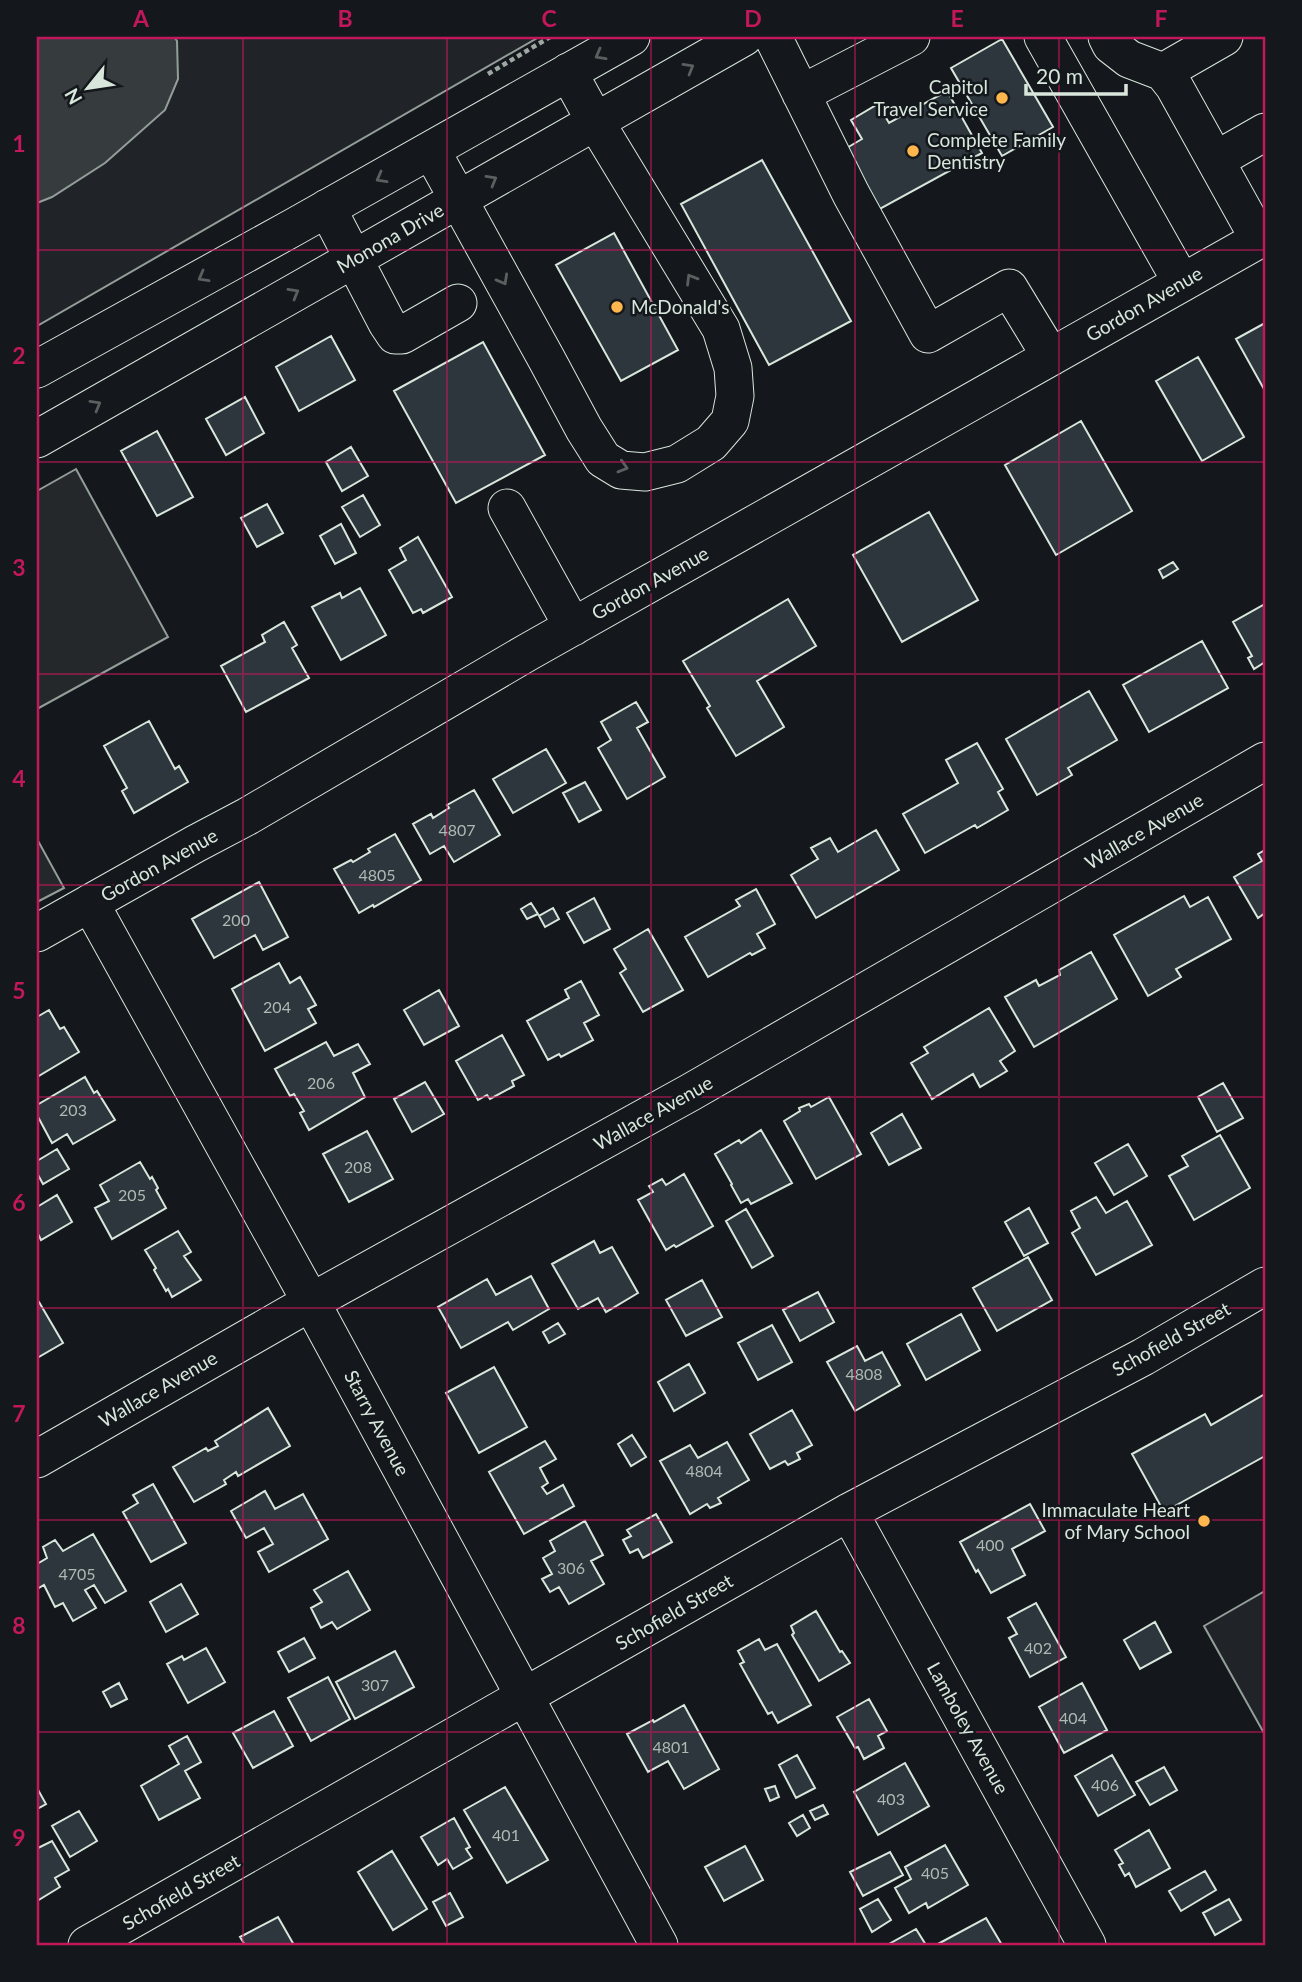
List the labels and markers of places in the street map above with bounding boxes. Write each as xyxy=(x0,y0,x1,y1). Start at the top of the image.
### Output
place label: Capitol Travel Service xyxy=(873,75,988,120)
marker: Capitol Travel Service xyxy=(994,90,1010,106)
place label: Complete Family Dentistry xyxy=(927,128,1066,173)
marker: Complete Family Dentistry xyxy=(905,143,921,159)
place label: McDonald's xyxy=(631,295,730,318)
marker: McDonald's xyxy=(609,299,625,315)
place label: Immaculate Heart of Mary School xyxy=(1042,1498,1190,1543)
marker: Immaculate Heart of Mary School xyxy=(1196,1513,1212,1529)

